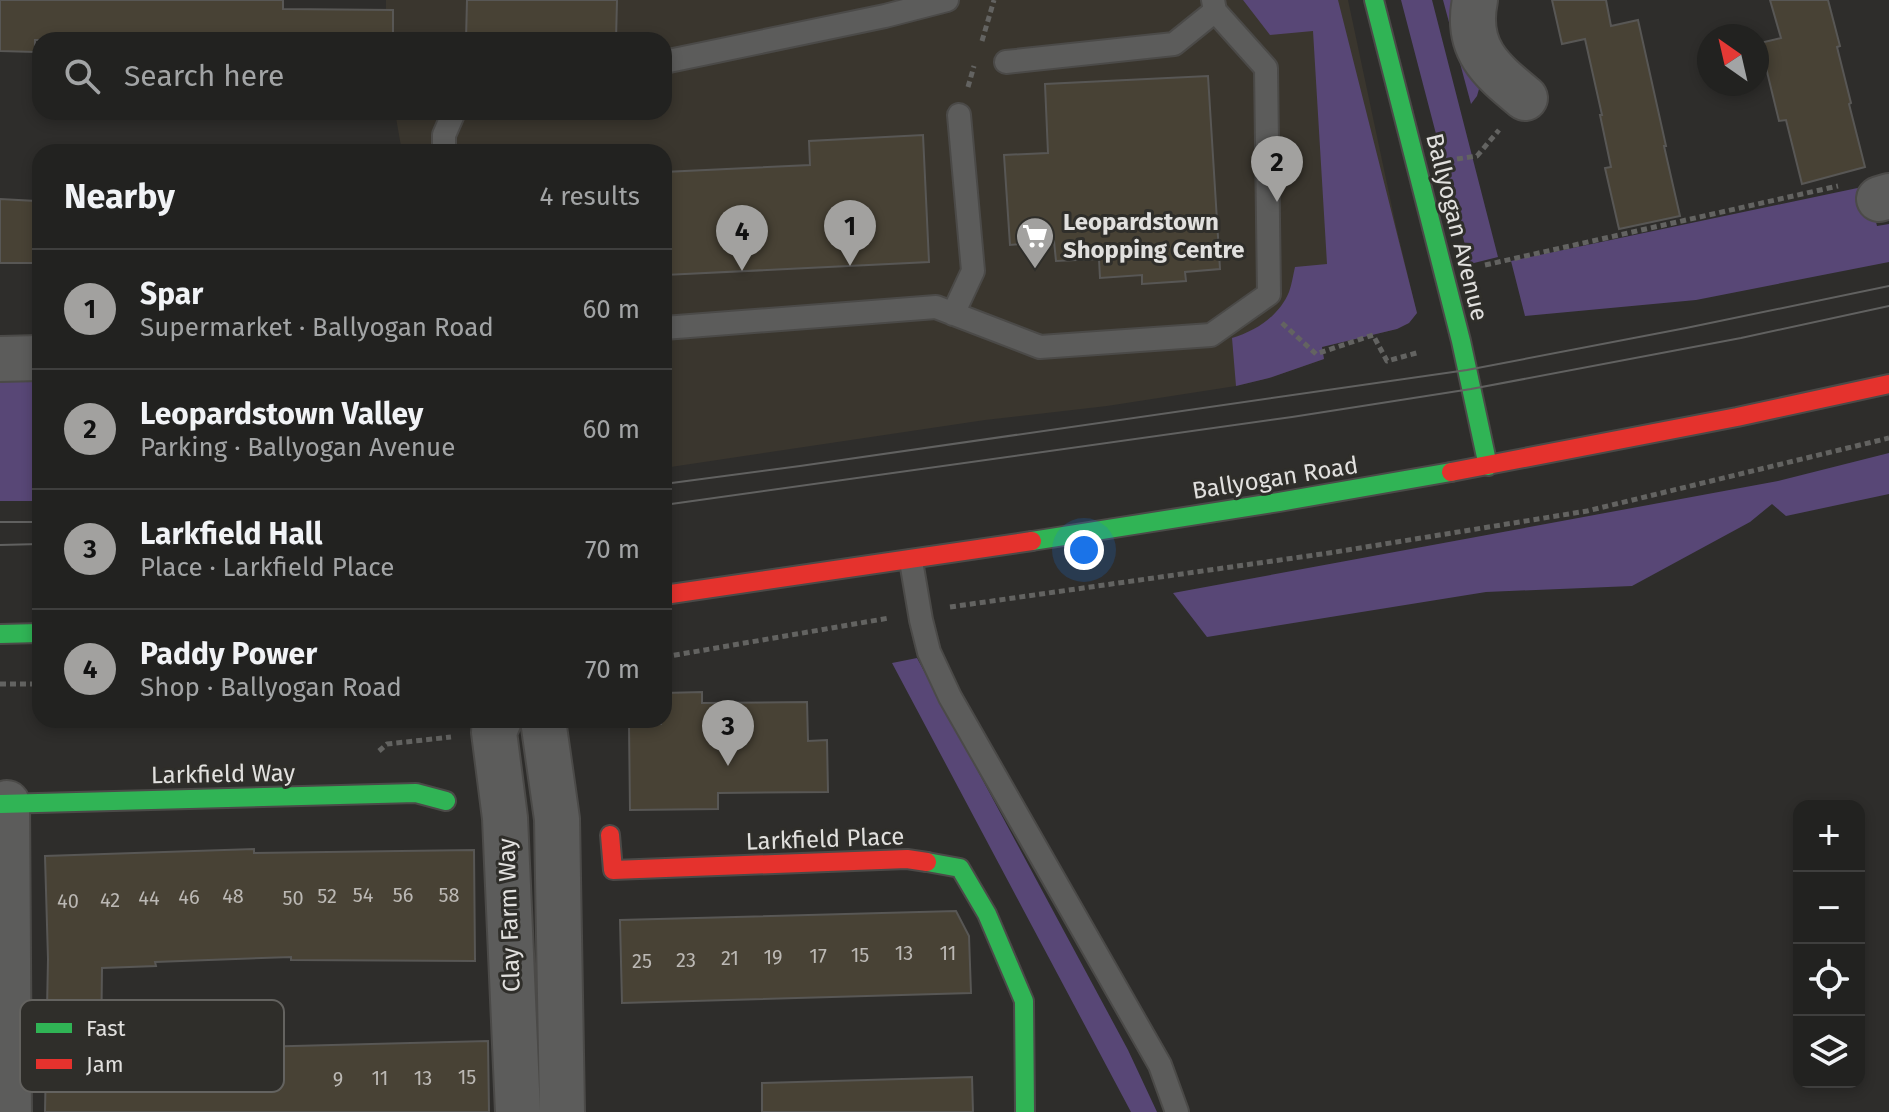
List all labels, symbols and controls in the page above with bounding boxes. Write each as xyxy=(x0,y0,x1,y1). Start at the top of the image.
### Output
north arrow xyxy=(1697,24,1769,96)
search box xyxy=(32,32,672,120)
icon: search xyxy=(60,54,104,98)
text: Search here xyxy=(124,58,284,94)
street label: Ballyogan Avenue xyxy=(1420,130,1494,324)
pin: 2 xyxy=(1251,136,1303,202)
text: Nearby xyxy=(64,176,175,217)
text: 4 results xyxy=(539,181,640,212)
pin: 1 xyxy=(824,200,876,266)
pin: 4 xyxy=(716,205,768,271)
place label: Leopardstown Shopping Centre xyxy=(1063,208,1245,264)
supermarket icon: Leopardstown Shopping Centre xyxy=(1014,215,1056,270)
text: Spar xyxy=(140,276,203,312)
text: 1 xyxy=(84,294,96,325)
text: 60 m xyxy=(582,294,640,325)
text: Supermarket · Ballyogan Road xyxy=(140,312,494,343)
text: Leopardstown Valley xyxy=(140,396,423,432)
text: 2 xyxy=(83,414,97,445)
text: 60 m xyxy=(582,414,640,445)
text: Parking · Ballyogan Avenue xyxy=(140,432,455,463)
street label: Ballyogan Road xyxy=(1190,451,1360,505)
text: Larkfield Hall xyxy=(140,516,322,552)
your location xyxy=(1064,530,1104,570)
text: 3 xyxy=(83,534,97,565)
text: 70 m xyxy=(585,534,640,565)
text: Place · Larkfield Place xyxy=(140,552,394,583)
text: Paddy Power xyxy=(140,636,317,672)
text: 4 xyxy=(83,654,97,685)
text: 70 m xyxy=(585,654,640,685)
text: Shop · Ballyogan Road xyxy=(140,672,402,703)
pin: 3 xyxy=(702,700,754,766)
street label: Larkfield Way xyxy=(151,759,296,789)
map controls xyxy=(1793,800,1865,1088)
button: + xyxy=(1793,800,1865,872)
street label: Larkfield Place xyxy=(745,822,905,856)
street label: Clay Farm Way xyxy=(492,837,526,993)
button: − xyxy=(1793,872,1865,944)
house number: 54 xyxy=(353,883,374,907)
house number: 56 xyxy=(393,883,413,907)
house number: 58 xyxy=(438,883,460,907)
house number: 48 xyxy=(222,884,244,908)
house number: 52 xyxy=(317,884,337,908)
house number: 46 xyxy=(178,885,200,909)
house number: 44 xyxy=(138,886,160,910)
house number: 50 xyxy=(282,886,304,910)
house number: 42 xyxy=(100,888,120,912)
house number: 40 xyxy=(57,889,79,913)
house number: 13 xyxy=(895,941,913,965)
house number: 11 xyxy=(939,941,957,965)
house number: 15 xyxy=(851,943,869,967)
house number: 17 xyxy=(809,944,827,968)
button: locate xyxy=(1793,944,1865,1016)
house number: 19 xyxy=(763,945,783,969)
house number: 21 xyxy=(721,946,739,970)
house number: 23 xyxy=(676,948,696,972)
house number: 25 xyxy=(632,949,652,973)
legend xyxy=(20,1000,284,1092)
text: Fast xyxy=(86,1015,126,1042)
button: layers xyxy=(1793,1016,1865,1088)
text: Jam xyxy=(86,1051,124,1078)
house number: 15 xyxy=(458,1065,476,1089)
house number: 11 xyxy=(371,1066,389,1090)
house number: 13 xyxy=(414,1066,432,1090)
house number: 9 xyxy=(333,1067,343,1091)

